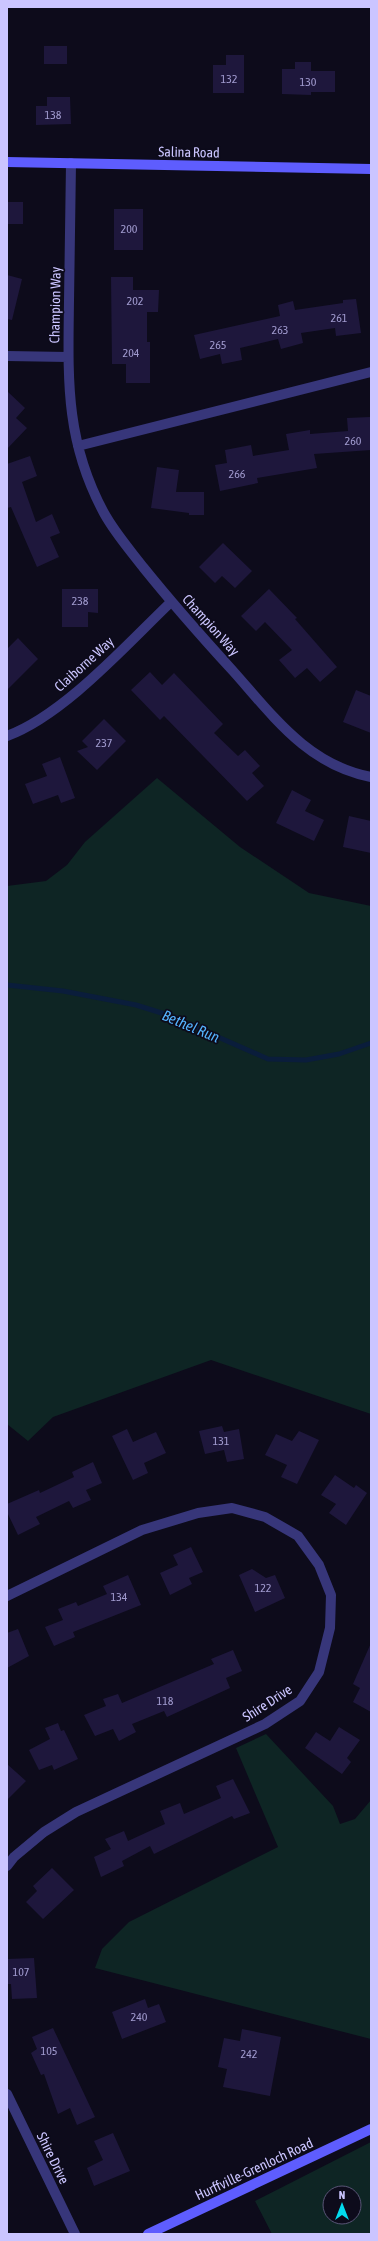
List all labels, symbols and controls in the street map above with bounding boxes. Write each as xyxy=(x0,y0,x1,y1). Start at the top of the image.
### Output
house number: 132 xyxy=(221,72,237,86)
house number: 130 xyxy=(300,75,317,89)
house number: 138 xyxy=(45,108,62,122)
street label: Salina Road xyxy=(158,143,220,161)
house number: 200 xyxy=(121,222,138,236)
street label: Champion Way xyxy=(46,266,64,344)
house number: 202 xyxy=(127,294,143,308)
house number: 261 xyxy=(331,311,348,325)
house number: 263 xyxy=(272,323,288,337)
house number: 265 xyxy=(210,338,226,352)
house number: 204 xyxy=(123,346,140,360)
house number: 260 xyxy=(345,434,362,448)
house number: 266 xyxy=(229,467,246,481)
street label: Champion Way xyxy=(179,591,243,659)
house number: 238 xyxy=(72,594,89,608)
street label: Claiborne Way xyxy=(51,633,117,695)
house number: 237 xyxy=(96,736,113,750)
water label: Bethel Run xyxy=(160,1006,222,1046)
house number: 131 xyxy=(213,1434,230,1448)
house number: 122 xyxy=(255,1581,271,1595)
house number: 134 xyxy=(111,1590,128,1604)
street label: Shire Drive xyxy=(239,1681,295,1725)
house number: 118 xyxy=(157,1694,174,1708)
house number: 107 xyxy=(13,1965,30,1979)
house number: 240 xyxy=(131,2010,148,2024)
house number: 105 xyxy=(41,2044,57,2058)
house number: 242 xyxy=(241,2047,257,2061)
street label: Shire Drive xyxy=(34,2130,72,2186)
street label: Hurffville-Grenloch Road xyxy=(193,2135,315,2203)
north arrow xyxy=(322,2185,362,2225)
text: N xyxy=(339,2189,345,2201)

